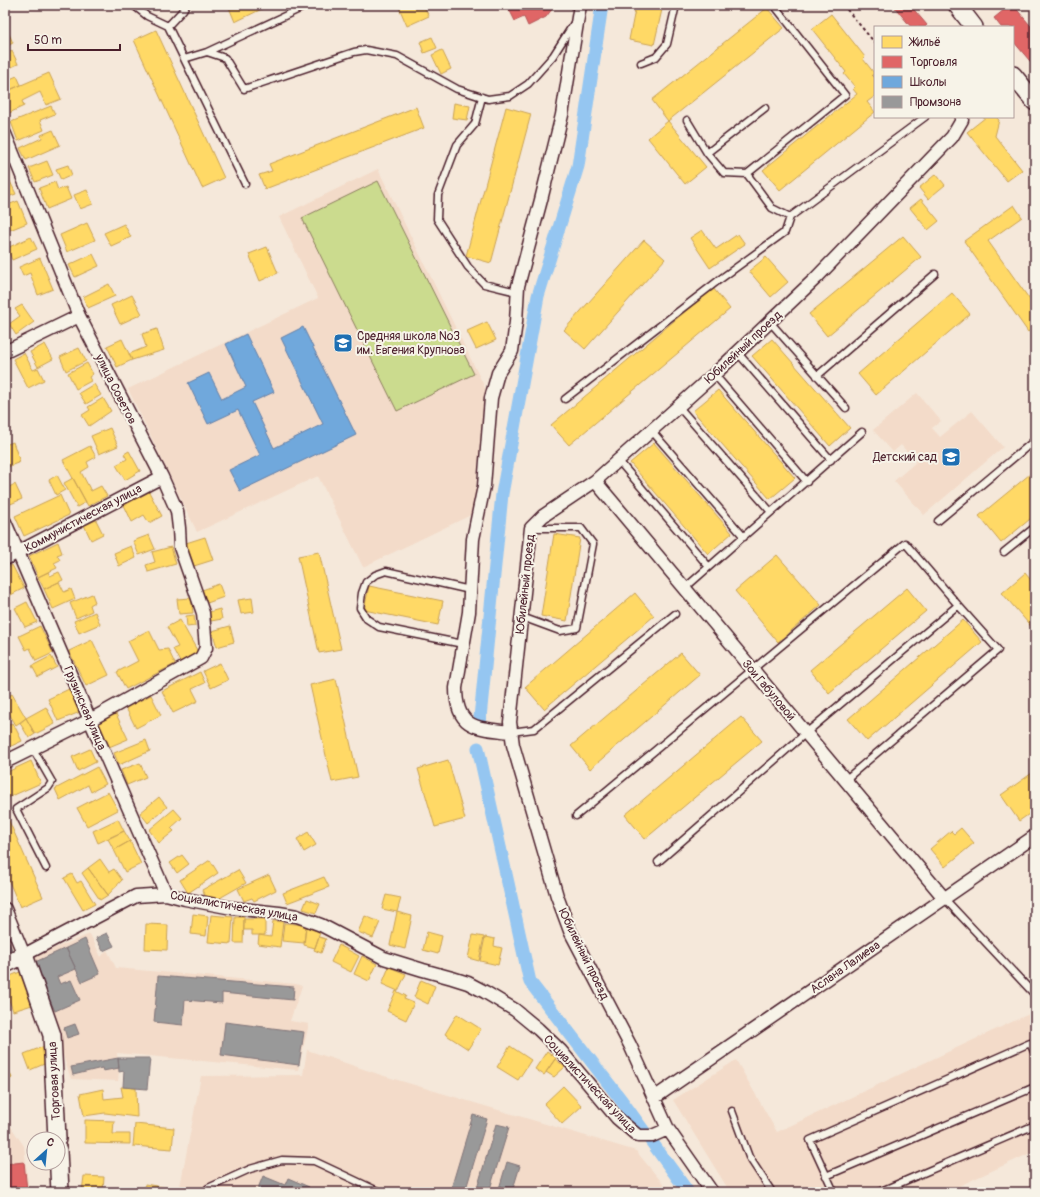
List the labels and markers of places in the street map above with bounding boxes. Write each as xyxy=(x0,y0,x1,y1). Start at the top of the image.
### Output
place label: Средняя школа №3 им. Евгения Крупнова xyxy=(357,329,465,358)
school or university icon: Средняя школа №3 им. Евгения Крупнова xyxy=(332,332,354,354)
school or university icon: Детский сад xyxy=(940,446,962,468)
place label: Детский сад xyxy=(872,450,938,465)

